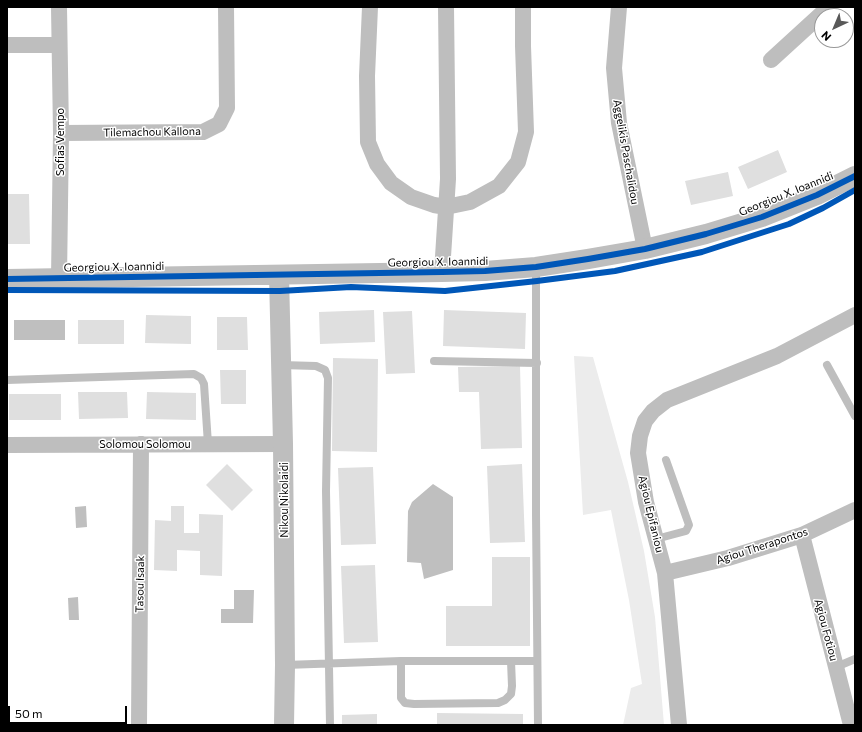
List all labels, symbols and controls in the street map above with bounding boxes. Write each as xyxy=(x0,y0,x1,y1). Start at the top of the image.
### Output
north arrow xyxy=(814,8,854,48)
text: N xyxy=(819,29,834,44)
street label: Aggelikis Paschalidou xyxy=(610,98,642,206)
street label: Sofias Vempo xyxy=(53,108,67,176)
street label: Tilemachou Kallona xyxy=(103,125,201,139)
street label: Georgiou X. Ioannidi xyxy=(737,169,835,219)
street label: Georgiou X. Ioannidi xyxy=(388,255,488,269)
street label: Georgiou X. Ioannidi xyxy=(64,260,164,274)
street label: Solomou Solomou xyxy=(99,437,191,451)
street label: Nikou Nikolaidi xyxy=(277,462,291,538)
street label: Agiou Epifaniou xyxy=(636,474,666,554)
street label: Agiou Therapontos xyxy=(715,525,809,567)
street label: Tasou Isaak xyxy=(133,555,147,613)
street label: Agiou Fotiou xyxy=(811,598,841,662)
scale bar xyxy=(10,698,129,724)
text: 50 m xyxy=(15,706,43,720)

